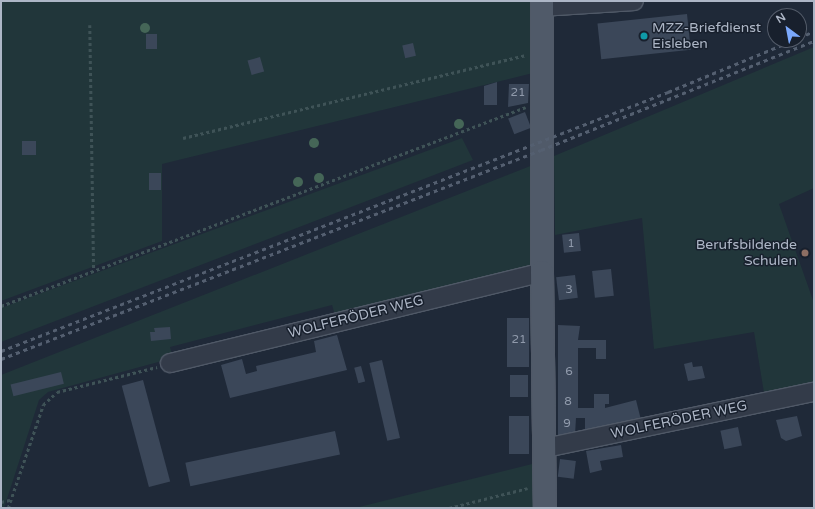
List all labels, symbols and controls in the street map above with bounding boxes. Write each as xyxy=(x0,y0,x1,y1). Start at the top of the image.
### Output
north arrow xyxy=(767,8,807,48)
text: N xyxy=(774,10,788,26)
place label: MZZ-Briefdienst Eisleben xyxy=(652,20,761,52)
marker: MZZ-Briefdienst Eisleben xyxy=(639,31,649,41)
house number: 21 xyxy=(510,86,526,100)
house number: 1 xyxy=(567,237,575,251)
place label: Berufsbildende Schulen xyxy=(696,237,797,270)
marker: Berufsbildende Schulen xyxy=(800,248,810,258)
house number: 3 xyxy=(565,283,573,297)
street label: WOLFERÖDER WEG xyxy=(287,292,425,342)
house number: 21 xyxy=(511,333,527,347)
house number: 6 xyxy=(565,365,573,379)
house number: 8 xyxy=(564,395,572,409)
street label: WOLFERÖDER WEG xyxy=(609,397,749,443)
house number: 9 xyxy=(563,417,571,431)

